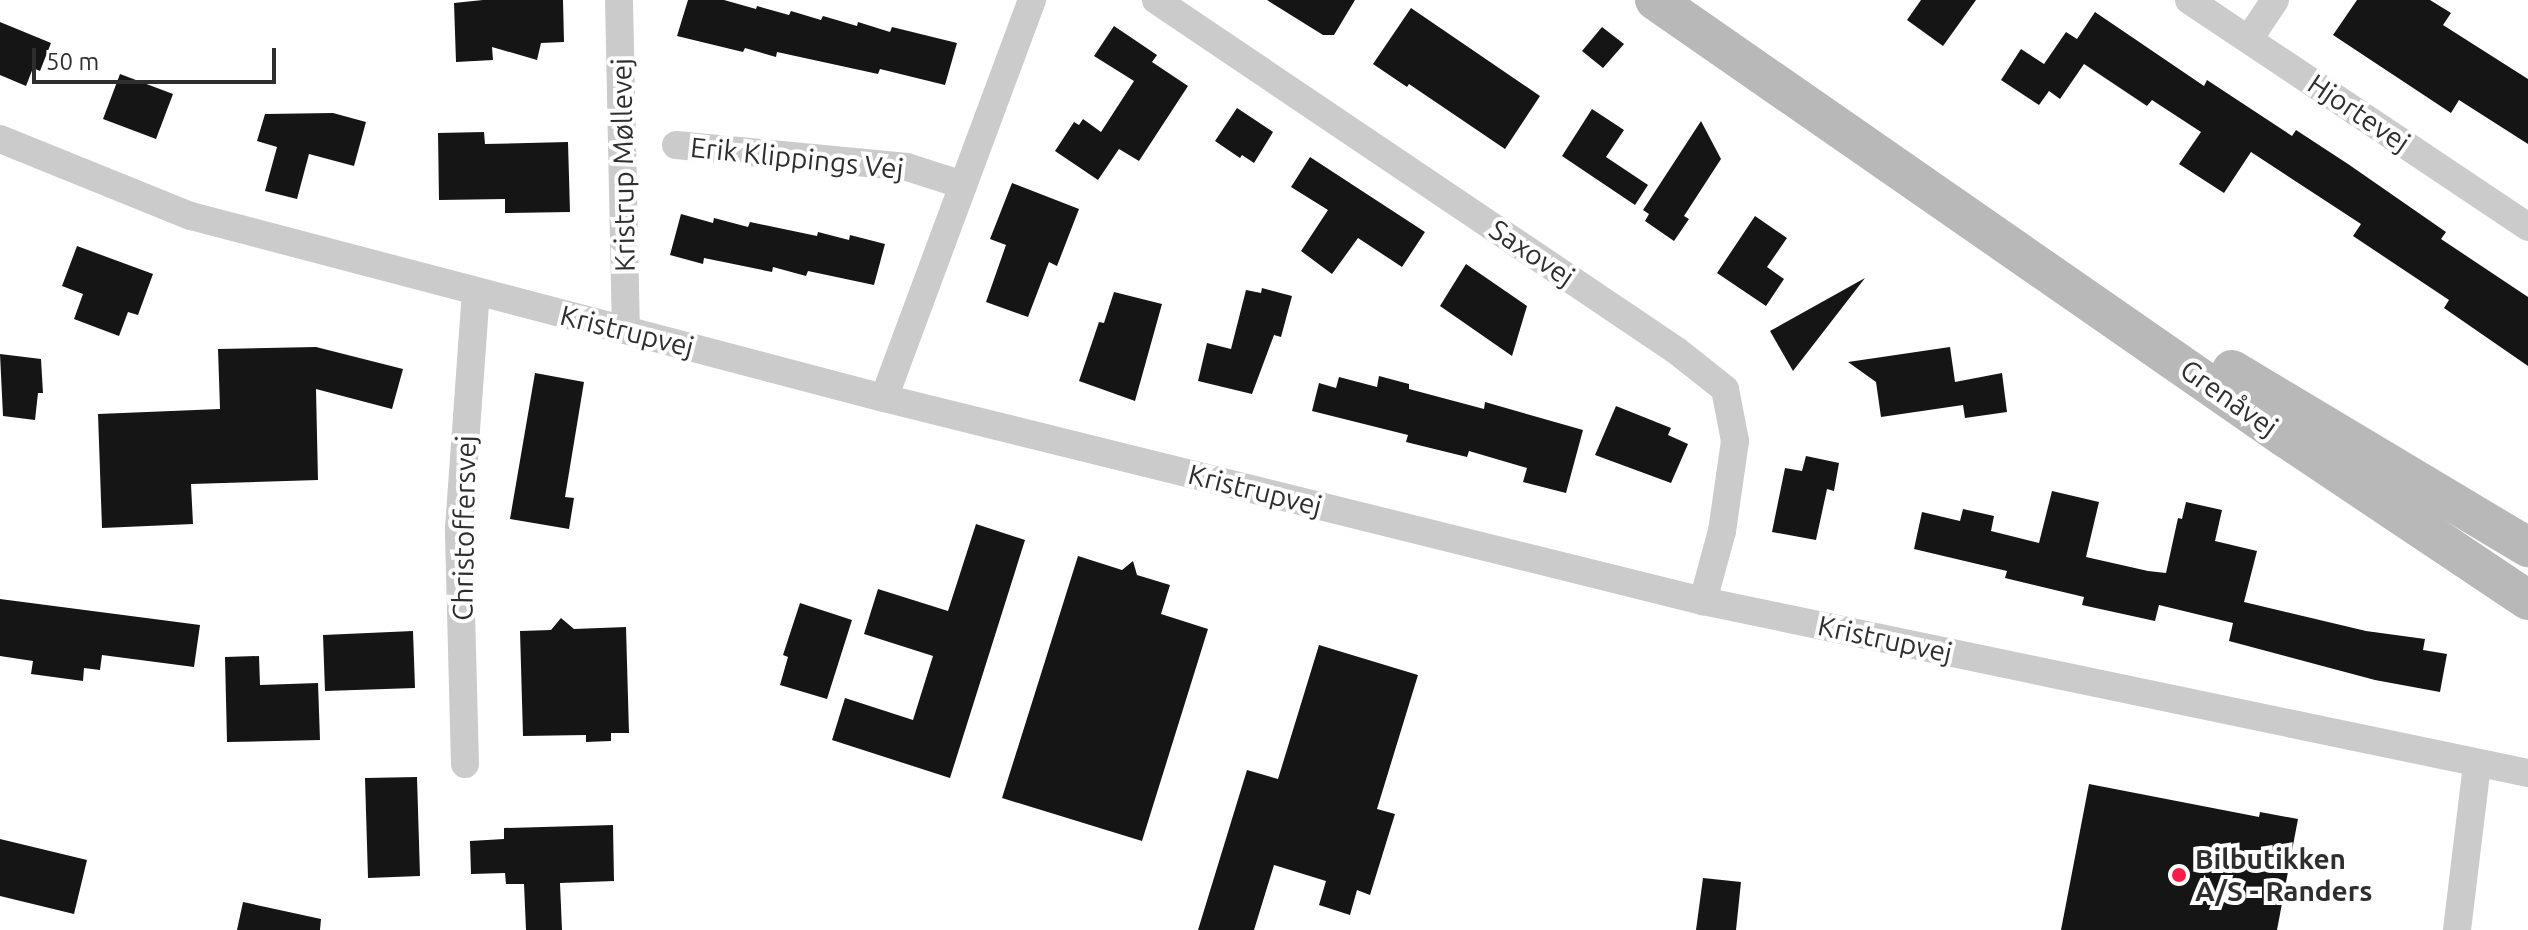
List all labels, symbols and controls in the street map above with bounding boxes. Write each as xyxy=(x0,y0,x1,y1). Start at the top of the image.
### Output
scale bar xyxy=(36,32,280,82)
text: 50 m xyxy=(46,48,99,75)
street label: Kristrup Møllevej xyxy=(604,58,642,272)
street label: Hjortevej xyxy=(2302,67,2416,159)
street label: Erik Klippings Vej xyxy=(689,130,905,186)
street label: Saxovej xyxy=(1483,212,1581,294)
street label: Kristrupvej xyxy=(557,298,697,364)
street label: Grenåvej xyxy=(2174,352,2284,444)
street label: Christoffersvej xyxy=(446,435,482,621)
street label: Kristrupvej xyxy=(1185,457,1325,523)
street label: Kristrupvej xyxy=(1815,608,1955,670)
place label: Bilbutikken A/S - Randers xyxy=(2195,842,2372,908)
marker: Bilbutikken A/S - Randers xyxy=(2170,866,2188,884)

